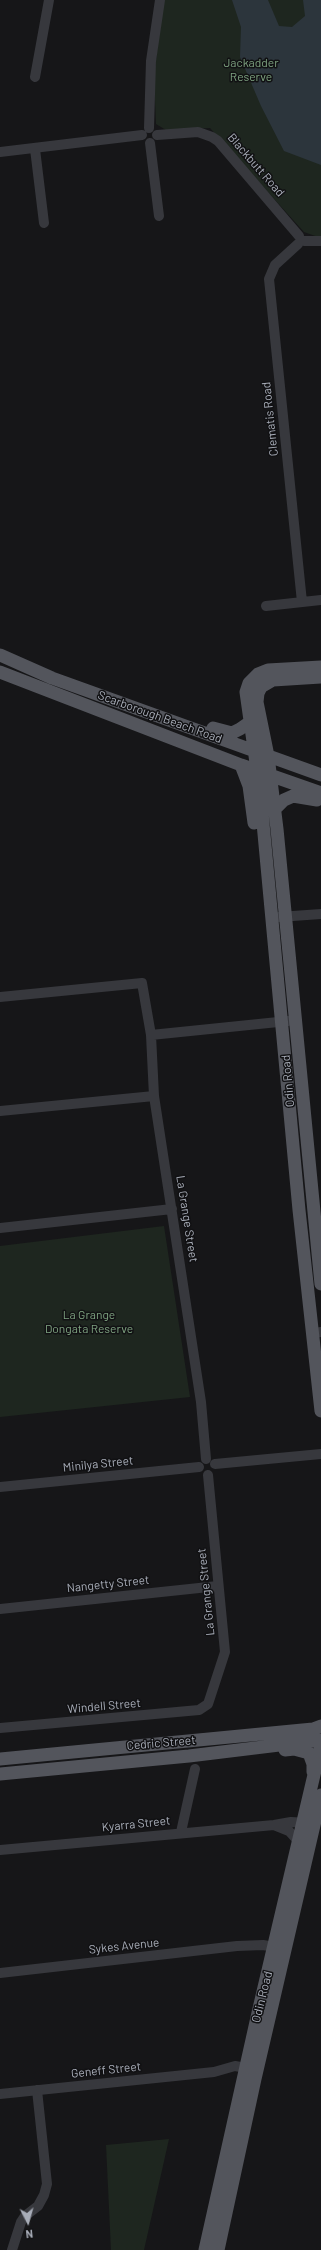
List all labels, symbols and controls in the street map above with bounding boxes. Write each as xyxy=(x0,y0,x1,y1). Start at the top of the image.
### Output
park label: Jackadder Reserve xyxy=(223,56,279,84)
street label: Blackbutt Road xyxy=(225,130,287,200)
street label: Clematis Road xyxy=(259,381,281,457)
street label: Scarborough Beach Road xyxy=(96,688,224,746)
street label: Odin Road xyxy=(279,1054,297,1108)
street label: La Grange Street xyxy=(173,1175,201,1263)
park label: La Grange Dongata Reserve xyxy=(45,1308,133,1336)
street label: Minilya Street xyxy=(62,1453,134,1475)
street label: La Grange Street xyxy=(194,1548,218,1636)
street label: Nangetty Street xyxy=(66,1573,150,1595)
street label: Windell Street xyxy=(67,1696,141,1716)
street label: Cedric Street xyxy=(126,1733,196,1753)
street label: Kyarra Street xyxy=(101,1813,171,1835)
street label: Sykes Avenue xyxy=(88,1935,160,1957)
street label: Odin Road xyxy=(249,1970,275,2024)
street label: Geneff Street xyxy=(70,2059,142,2081)
north arrow xyxy=(8,2202,48,2242)
text: N xyxy=(25,2228,34,2241)

